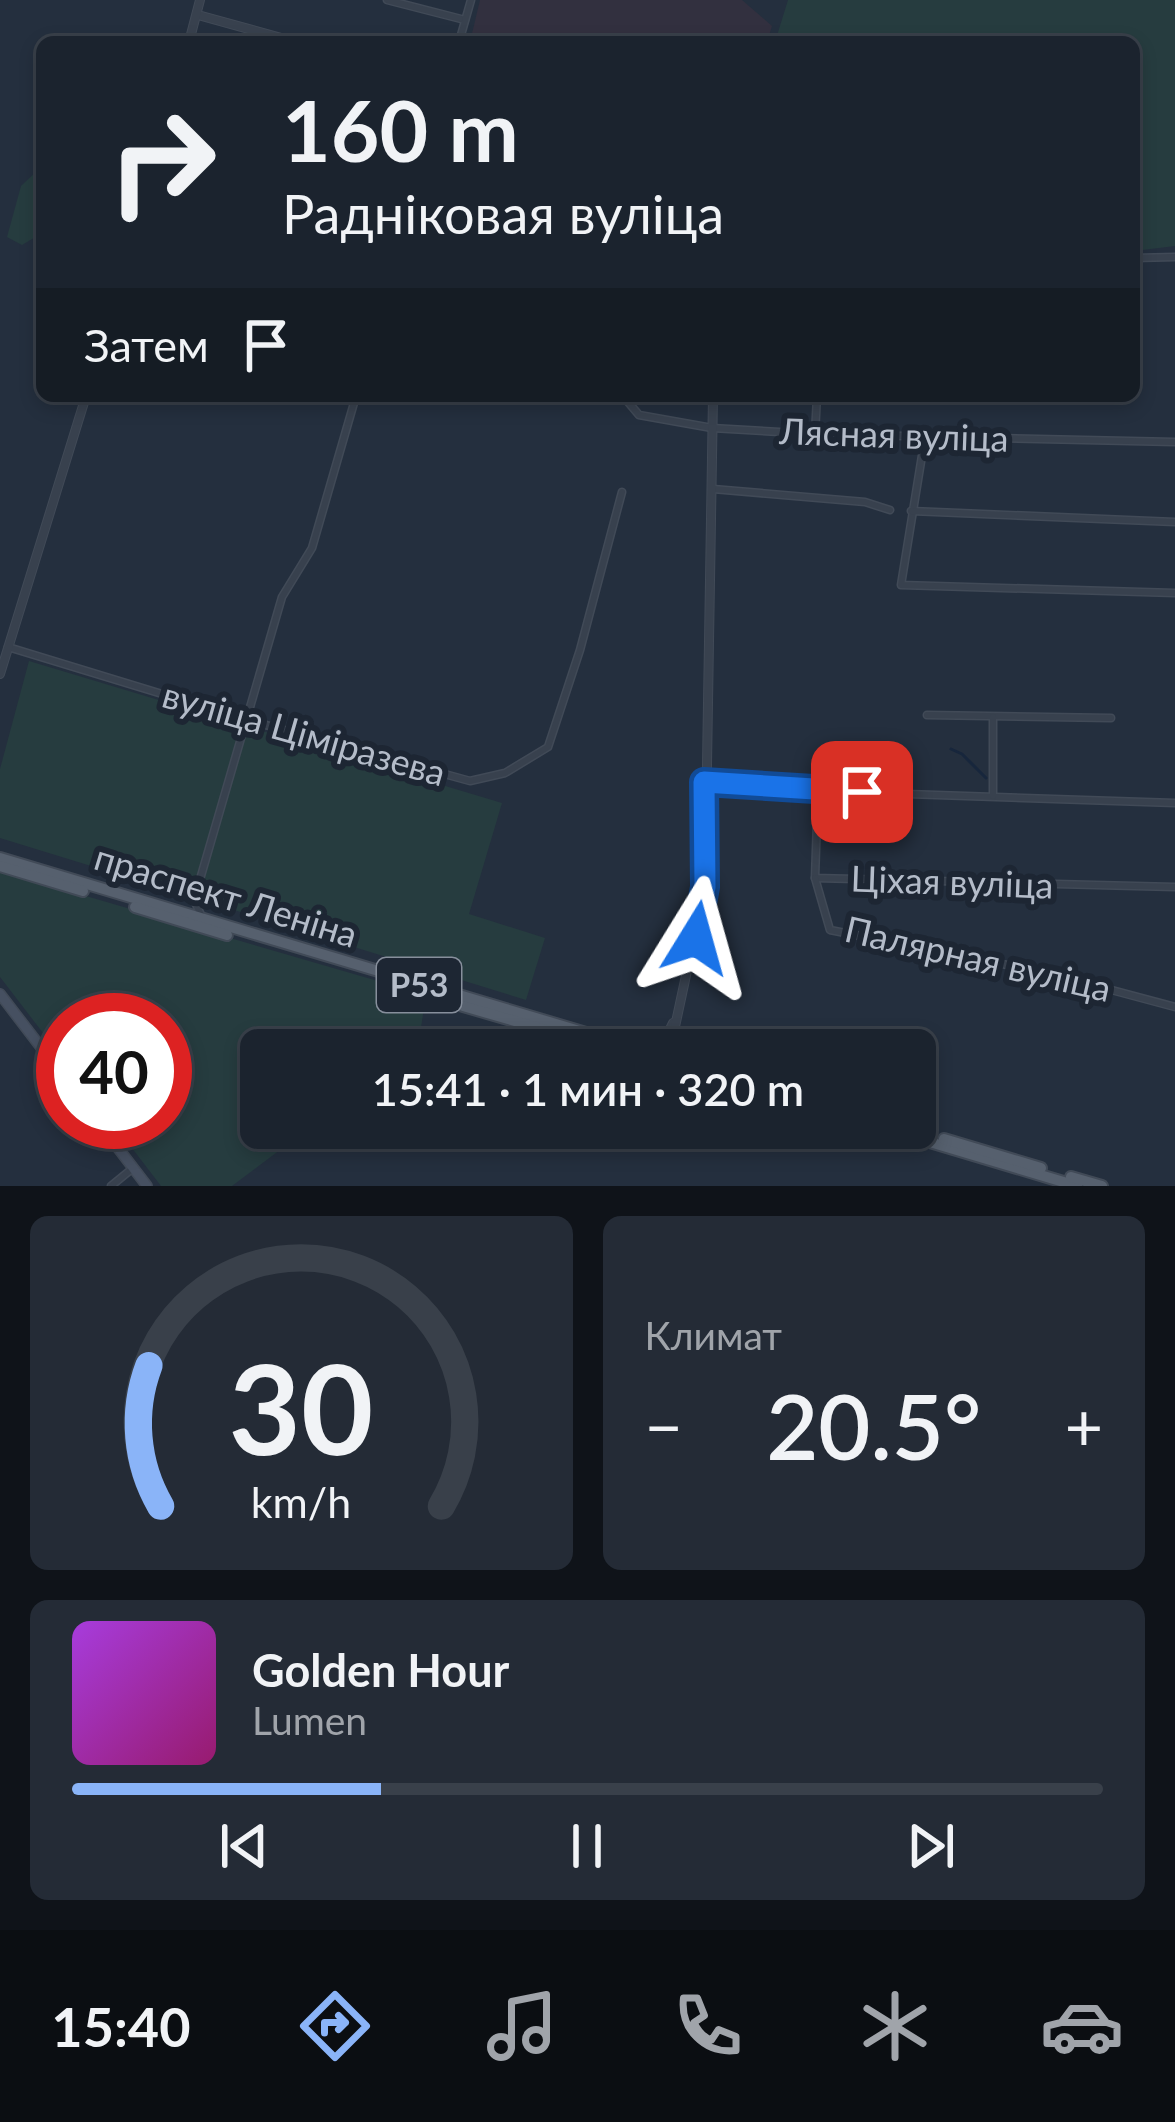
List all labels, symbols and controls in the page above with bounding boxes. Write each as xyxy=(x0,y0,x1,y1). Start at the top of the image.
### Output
text: 160 m xyxy=(282,79,519,180)
icon: right xyxy=(84,84,240,240)
text: Радніковая вуліца xyxy=(282,181,724,246)
icon: arrive xyxy=(233,312,299,378)
text: Затем xyxy=(84,318,209,372)
street label: Лясная вуліца xyxy=(778,408,1009,460)
street label: вуліца Ціміразева xyxy=(158,672,451,794)
pin xyxy=(811,741,913,843)
icon: arrive xyxy=(829,759,895,825)
street label: праспект Леніна xyxy=(90,834,363,956)
street label: Ціхая вуліца xyxy=(850,855,1054,907)
position arrow xyxy=(633,875,759,1001)
street label: Палярная вуліца xyxy=(841,906,1115,1010)
road number: Р53 xyxy=(377,958,461,1012)
speed limit sign: 40 xyxy=(36,993,192,1149)
text: 15:41 · 1 мин · 320 m xyxy=(372,1062,804,1116)
text: Климат xyxy=(645,1312,782,1358)
text: 30 xyxy=(229,1332,374,1482)
text: 20.5° xyxy=(766,1371,981,1479)
text: − xyxy=(645,1386,683,1465)
text: + xyxy=(1065,1386,1103,1465)
text: km/h xyxy=(251,1476,351,1527)
text: Golden Hour xyxy=(252,1643,509,1697)
text: Lumen xyxy=(252,1697,367,1743)
icon: previous xyxy=(211,1813,277,1879)
icon: pause xyxy=(554,1813,620,1879)
icon: next xyxy=(898,1813,964,1879)
icon: directions xyxy=(293,1984,377,2068)
icon: music xyxy=(480,1984,564,2068)
icon: phone xyxy=(666,1984,750,2068)
icon: climate xyxy=(853,1984,937,2068)
icon: car xyxy=(1040,1984,1124,2068)
text: 15:40 xyxy=(51,1994,191,2059)

